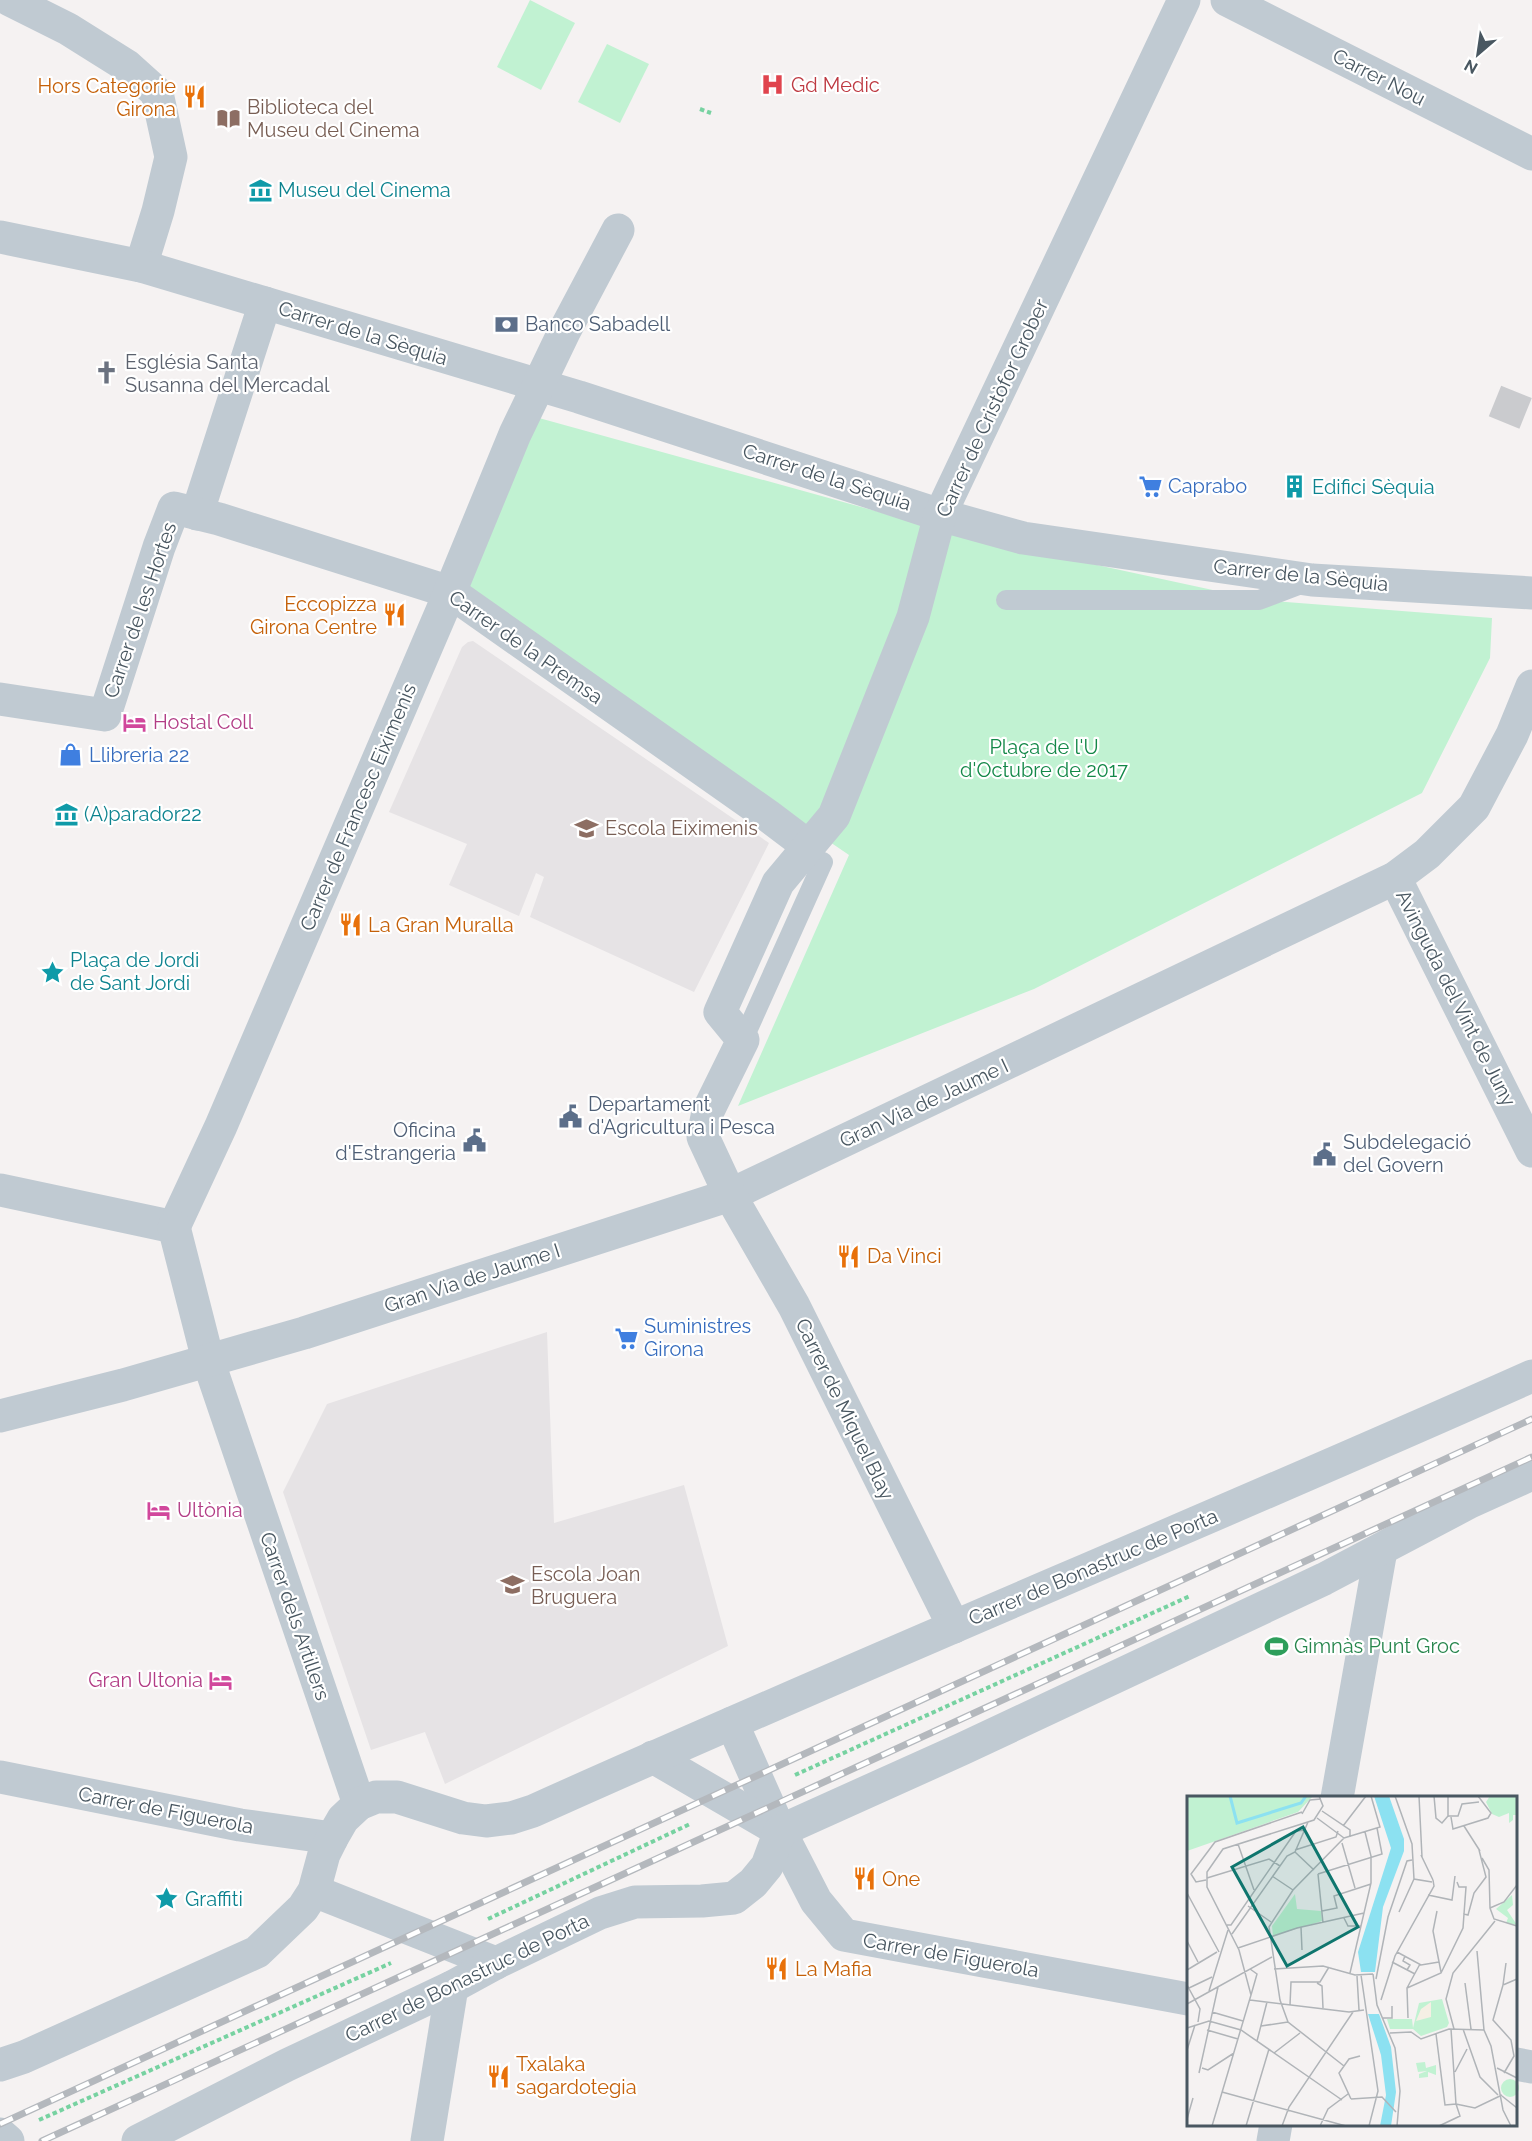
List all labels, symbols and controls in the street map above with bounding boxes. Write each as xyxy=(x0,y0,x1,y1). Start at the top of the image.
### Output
north arrow xyxy=(1448,24,1508,84)
street label: Carrer Nou xyxy=(1329,43,1429,111)
text: N xyxy=(1461,55,1481,78)
hospital icon: Gd Medic xyxy=(760,72,786,98)
place label: Gd Medic xyxy=(791,73,880,97)
place label: Hors Categorie Girona xyxy=(38,74,176,121)
restaurant icon: Hors Categorie Girona xyxy=(181,84,207,110)
place label: Biblioteca del Museu del Cinema xyxy=(247,95,420,142)
library icon: Biblioteca del Museu del Cinema xyxy=(216,106,242,132)
museum icon: Museu del Cinema xyxy=(247,177,273,203)
place label: Museu del Cinema xyxy=(278,178,451,202)
street label: Carrer de Cristòfor Grober xyxy=(931,295,1053,521)
street label: Carrer de la Sèquia xyxy=(275,296,451,370)
bank icon: Banco Sabadell xyxy=(494,311,520,337)
place label: Banco Sabadell xyxy=(525,312,671,336)
place label: Església Santa Susanna del Mercadal xyxy=(125,350,330,397)
church icon: Església Santa Susanna del Mercadal xyxy=(94,360,120,386)
street label: Carrer de la Sèquia xyxy=(740,438,914,516)
supermarket icon: Caprabo xyxy=(1137,473,1163,499)
place label: Caprabo xyxy=(1168,474,1247,498)
building icon: Edifici Sèquia xyxy=(1281,474,1307,500)
place label: Edifici Sèquia xyxy=(1312,475,1435,499)
street label: Carrer de les Hortes xyxy=(99,519,181,701)
street label: Carrer de la Sèquia xyxy=(1212,554,1390,596)
street label: Carrer de la Premsa xyxy=(444,585,608,709)
place label: Eccopizza Girona Centre xyxy=(250,592,377,639)
restaurant icon: Eccopizza Girona Centre xyxy=(382,602,408,628)
street label: Carrer de Francesc Eiximenis xyxy=(295,680,421,934)
hotel icon: Hostal Coll xyxy=(122,709,148,735)
place label: Hostal Coll xyxy=(153,710,254,734)
park label: Plaça de l'U d'Octubre de 2017 xyxy=(960,735,1128,782)
shop icon: Llibreria 22 xyxy=(58,742,84,768)
place label: Llibreria 22 xyxy=(89,743,189,767)
museum icon: (A)parador22 xyxy=(53,801,79,827)
place label: (A)parador22 xyxy=(84,802,202,826)
school or university icon: Escola Eiximenis xyxy=(574,815,600,841)
place label: Escola Eiximenis xyxy=(605,816,758,840)
street label: Avinguda del Vint de Juny xyxy=(1391,886,1521,1110)
restaurant icon: La Gran Muralla xyxy=(337,912,363,938)
place label: La Gran Muralla xyxy=(368,913,514,937)
place label: Plaça de Jordi de Sant Jordi xyxy=(70,948,199,995)
place icon: Plaça de Jordi de Sant Jordi xyxy=(39,959,65,985)
street label: Gran Via de Jaume I xyxy=(836,1053,1012,1153)
place label: Departament d'Agricultura i Pesca xyxy=(588,1092,775,1139)
public building icon: Departament d'Agricultura i Pesca xyxy=(557,1103,583,1129)
place label: Oficina d'Estrangeria xyxy=(335,1118,456,1165)
public building icon: Oficina d'Estrangeria xyxy=(461,1128,487,1154)
place label: Subdelegació del Govern xyxy=(1343,1130,1471,1177)
public building icon: Subdelegació del Govern xyxy=(1312,1141,1338,1167)
street label: Gran Via de Jaume I xyxy=(381,1238,563,1318)
restaurant icon: Da Vinci xyxy=(836,1243,862,1269)
place label: Da Vinci xyxy=(867,1244,942,1268)
place label: Suministres Girona xyxy=(644,1314,751,1361)
street label: Carrer de Miquel Blay xyxy=(791,1314,899,1504)
supermarket icon: Suministres Girona xyxy=(613,1325,639,1351)
hotel icon: Ultònia xyxy=(146,1497,172,1523)
place label: Ultònia xyxy=(177,1498,243,1522)
street label: Carrer de Bonastruc de Porta xyxy=(965,1504,1221,1630)
street label: Carrer dels Artillers xyxy=(255,1529,335,1703)
place label: Escola Joan Bruguera xyxy=(531,1562,640,1609)
school or university icon: Escola Joan Bruguera xyxy=(500,1572,526,1598)
sports icon: Gimnàs Punt Groc xyxy=(1263,1633,1289,1659)
place label: Gimnàs Punt Groc xyxy=(1294,1634,1460,1658)
hotel icon: Gran Ultonia xyxy=(208,1667,234,1693)
place label: Gran Ultonia xyxy=(88,1668,203,1692)
street label: Carrer de Figuerola xyxy=(76,1781,256,1839)
inset map xyxy=(1187,1796,1517,2126)
restaurant icon: One xyxy=(851,1866,877,1892)
place label: One xyxy=(882,1867,921,1891)
place icon: Graffiti xyxy=(154,1886,180,1912)
place label: Graffiti xyxy=(185,1887,243,1911)
street label: Carrer de Bonastruc de Porta xyxy=(341,1908,593,2048)
street label: Carrer de Figuerola xyxy=(861,1928,1041,1982)
restaurant icon: La Mafia xyxy=(764,1956,790,1982)
place label: La Mafia xyxy=(795,1957,872,1981)
place label: Txalaka sagardotegia xyxy=(516,2052,637,2099)
restaurant icon: Txalaka sagardotegia xyxy=(485,2063,511,2089)

